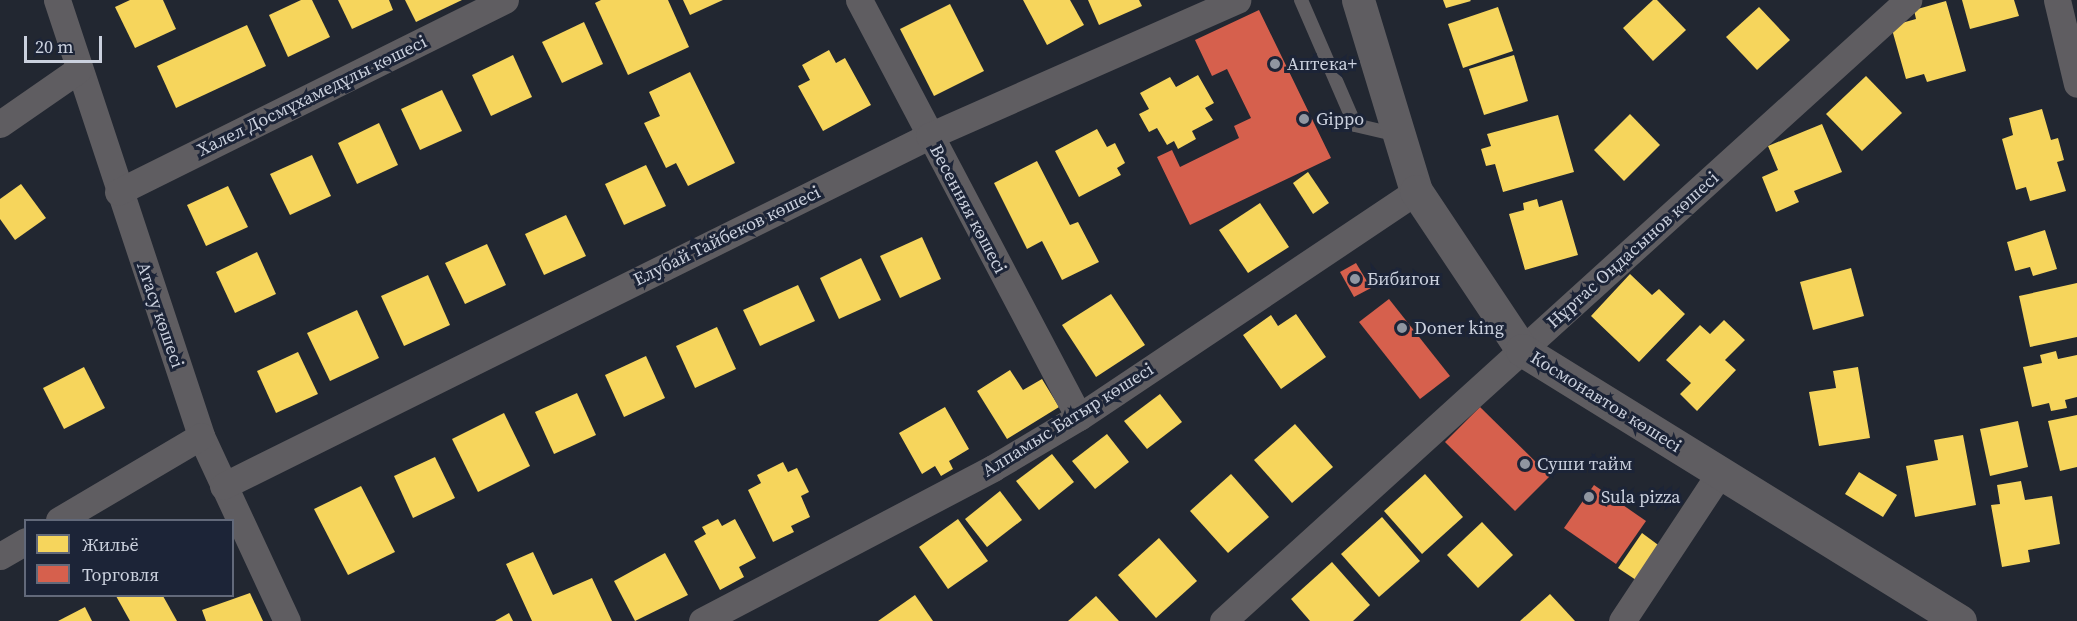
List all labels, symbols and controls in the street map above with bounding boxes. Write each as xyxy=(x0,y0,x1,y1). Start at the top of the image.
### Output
scale bar xyxy=(27,24,105,62)
street label: Халел Досмұхамедұлы көшесі xyxy=(194,31,430,161)
text: 20 m xyxy=(35,34,73,59)
place label: Аптека+ xyxy=(1287,53,1357,75)
marker: Аптека+ xyxy=(1268,57,1282,71)
place label: Gippo xyxy=(1316,108,1364,130)
marker: Gippo xyxy=(1297,112,1311,126)
street label: Весенняя көшесі xyxy=(925,141,1011,277)
street label: Нұртас Оңдасынов көшесі xyxy=(1543,167,1723,333)
street label: Елубай Тайбеков көшесі xyxy=(630,181,824,291)
street label: Атасу көшесі xyxy=(132,259,188,371)
place label: Бибигон xyxy=(1367,268,1440,290)
marker: Бибигон xyxy=(1348,272,1362,286)
place label: Doner king xyxy=(1414,317,1504,339)
marker: Doner king xyxy=(1395,321,1409,335)
street label: Космонавтов көшесі xyxy=(1527,347,1685,457)
street label: Алпамыс Батыр көшесі xyxy=(978,358,1158,482)
place label: Суши тайм xyxy=(1537,453,1632,475)
marker: Суши тайм xyxy=(1518,457,1532,471)
place label: Sula pizza xyxy=(1601,486,1681,508)
marker: Sula pizza xyxy=(1582,490,1596,504)
legend xyxy=(24,519,234,597)
text: Жильё xyxy=(82,532,139,557)
text: Торговля xyxy=(82,562,159,587)

